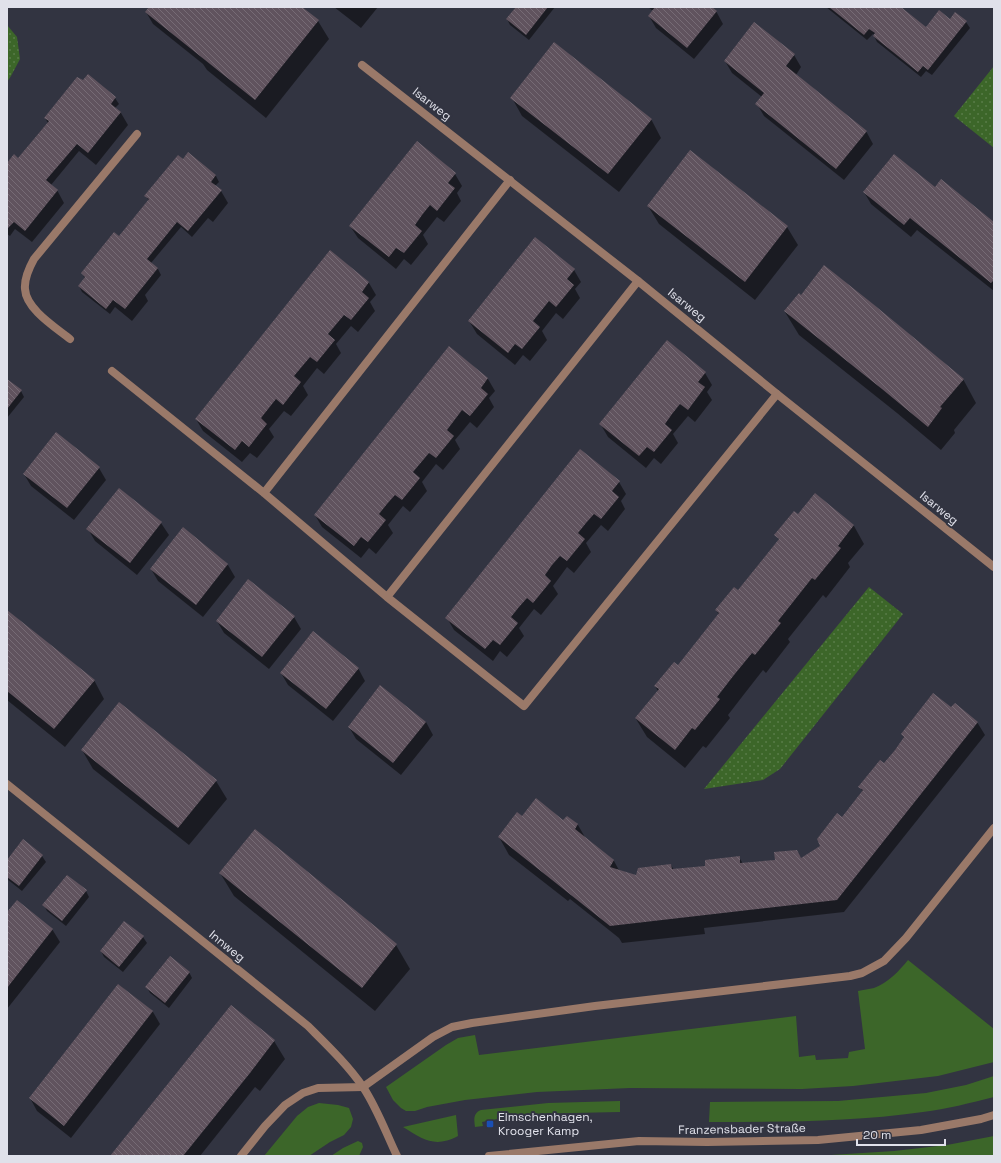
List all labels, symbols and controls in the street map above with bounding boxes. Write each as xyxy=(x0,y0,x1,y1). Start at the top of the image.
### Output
street label: Isarweg xyxy=(409,84,455,124)
street label: Isarweg xyxy=(665,285,709,325)
street label: Isarweg xyxy=(917,488,961,528)
street label: Innweg xyxy=(206,927,248,965)
place label: Elmschenhagen, Krooger Kamp xyxy=(498,1109,593,1139)
marker: Elmschenhagen, Krooger Kamp xyxy=(485,1119,495,1129)
street label: Franzensbader Straße xyxy=(678,1120,806,1138)
scale bar xyxy=(857,1121,945,1147)
text: 20 m xyxy=(863,1127,891,1143)

